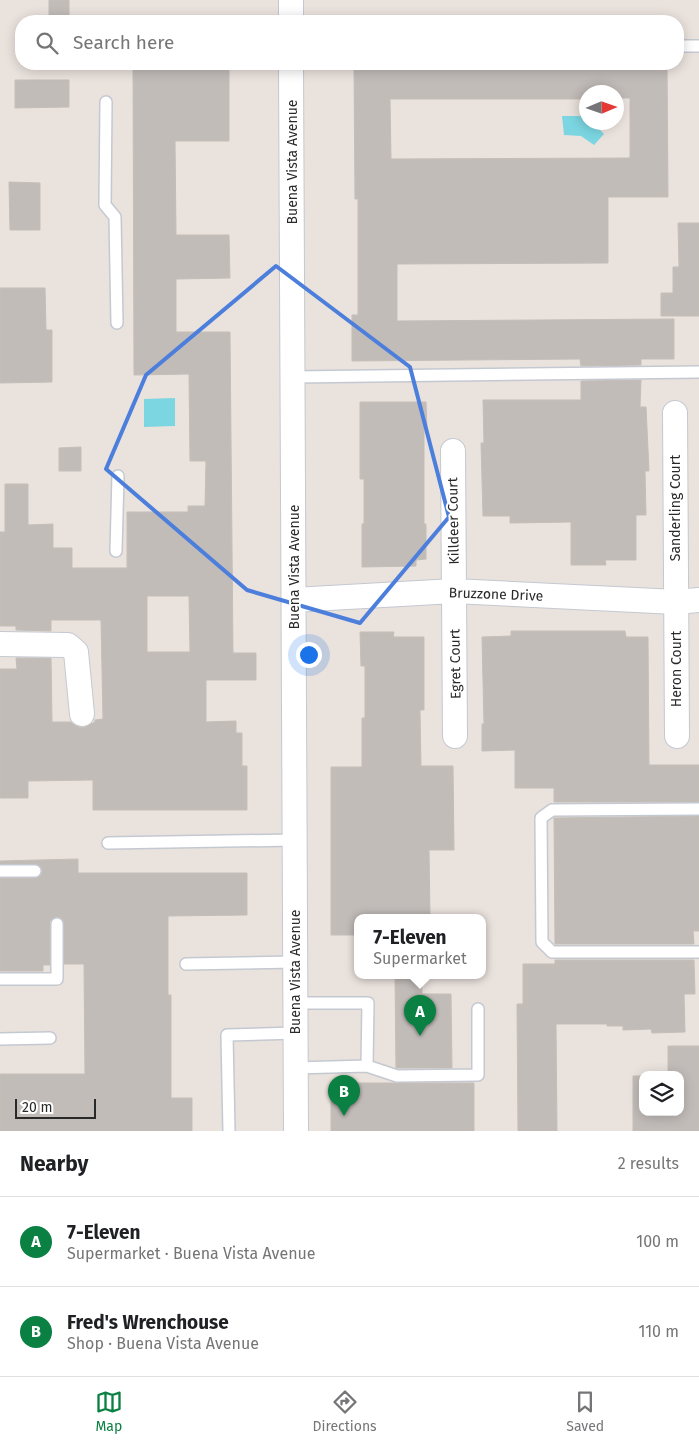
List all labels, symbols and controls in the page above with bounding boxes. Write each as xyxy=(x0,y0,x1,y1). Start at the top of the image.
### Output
search box xyxy=(15,15,684,70)
icon: search xyxy=(33,29,61,57)
text: Search here xyxy=(73,31,174,54)
north arrow xyxy=(579,85,624,130)
street label: Buena Vista Avenue xyxy=(284,100,301,224)
street label: Sanderling Court xyxy=(667,454,684,561)
street label: Killdeer Court xyxy=(444,476,463,565)
street label: Buena Vista Avenue xyxy=(286,505,303,629)
street label: Bruzzone Drive xyxy=(448,584,544,605)
street label: Egret Court xyxy=(446,628,465,699)
street label: Heron Court xyxy=(668,630,685,707)
your location xyxy=(296,642,322,668)
street label: Buena Vista Avenue xyxy=(287,910,304,1034)
popup xyxy=(354,914,486,979)
text: 7-Eleven xyxy=(373,926,447,949)
text: Supermarket xyxy=(373,949,467,968)
pin: A xyxy=(404,995,436,1036)
map controls xyxy=(639,1071,684,1116)
button: layers xyxy=(639,1071,684,1116)
pin: B xyxy=(328,1075,360,1116)
scale bar xyxy=(15,1096,96,1119)
text: 20 m xyxy=(22,1099,52,1116)
text: Nearby xyxy=(20,1151,88,1177)
text: 2 results xyxy=(618,1154,679,1173)
text: 7-Eleven xyxy=(67,1221,140,1244)
text: A xyxy=(31,1232,41,1251)
text: 100 m xyxy=(636,1232,679,1251)
text: Supermarket · Buena Vista Avenue xyxy=(67,1244,316,1263)
text: Fred's Wrenchouse xyxy=(67,1311,229,1334)
text: B xyxy=(31,1322,41,1341)
text: 110 m xyxy=(638,1322,679,1341)
text: Shop · Buena Vista Avenue xyxy=(67,1334,259,1353)
tab: Map xyxy=(95,1388,123,1435)
tab: Directions xyxy=(312,1388,377,1435)
tab: Saved xyxy=(566,1388,604,1435)

